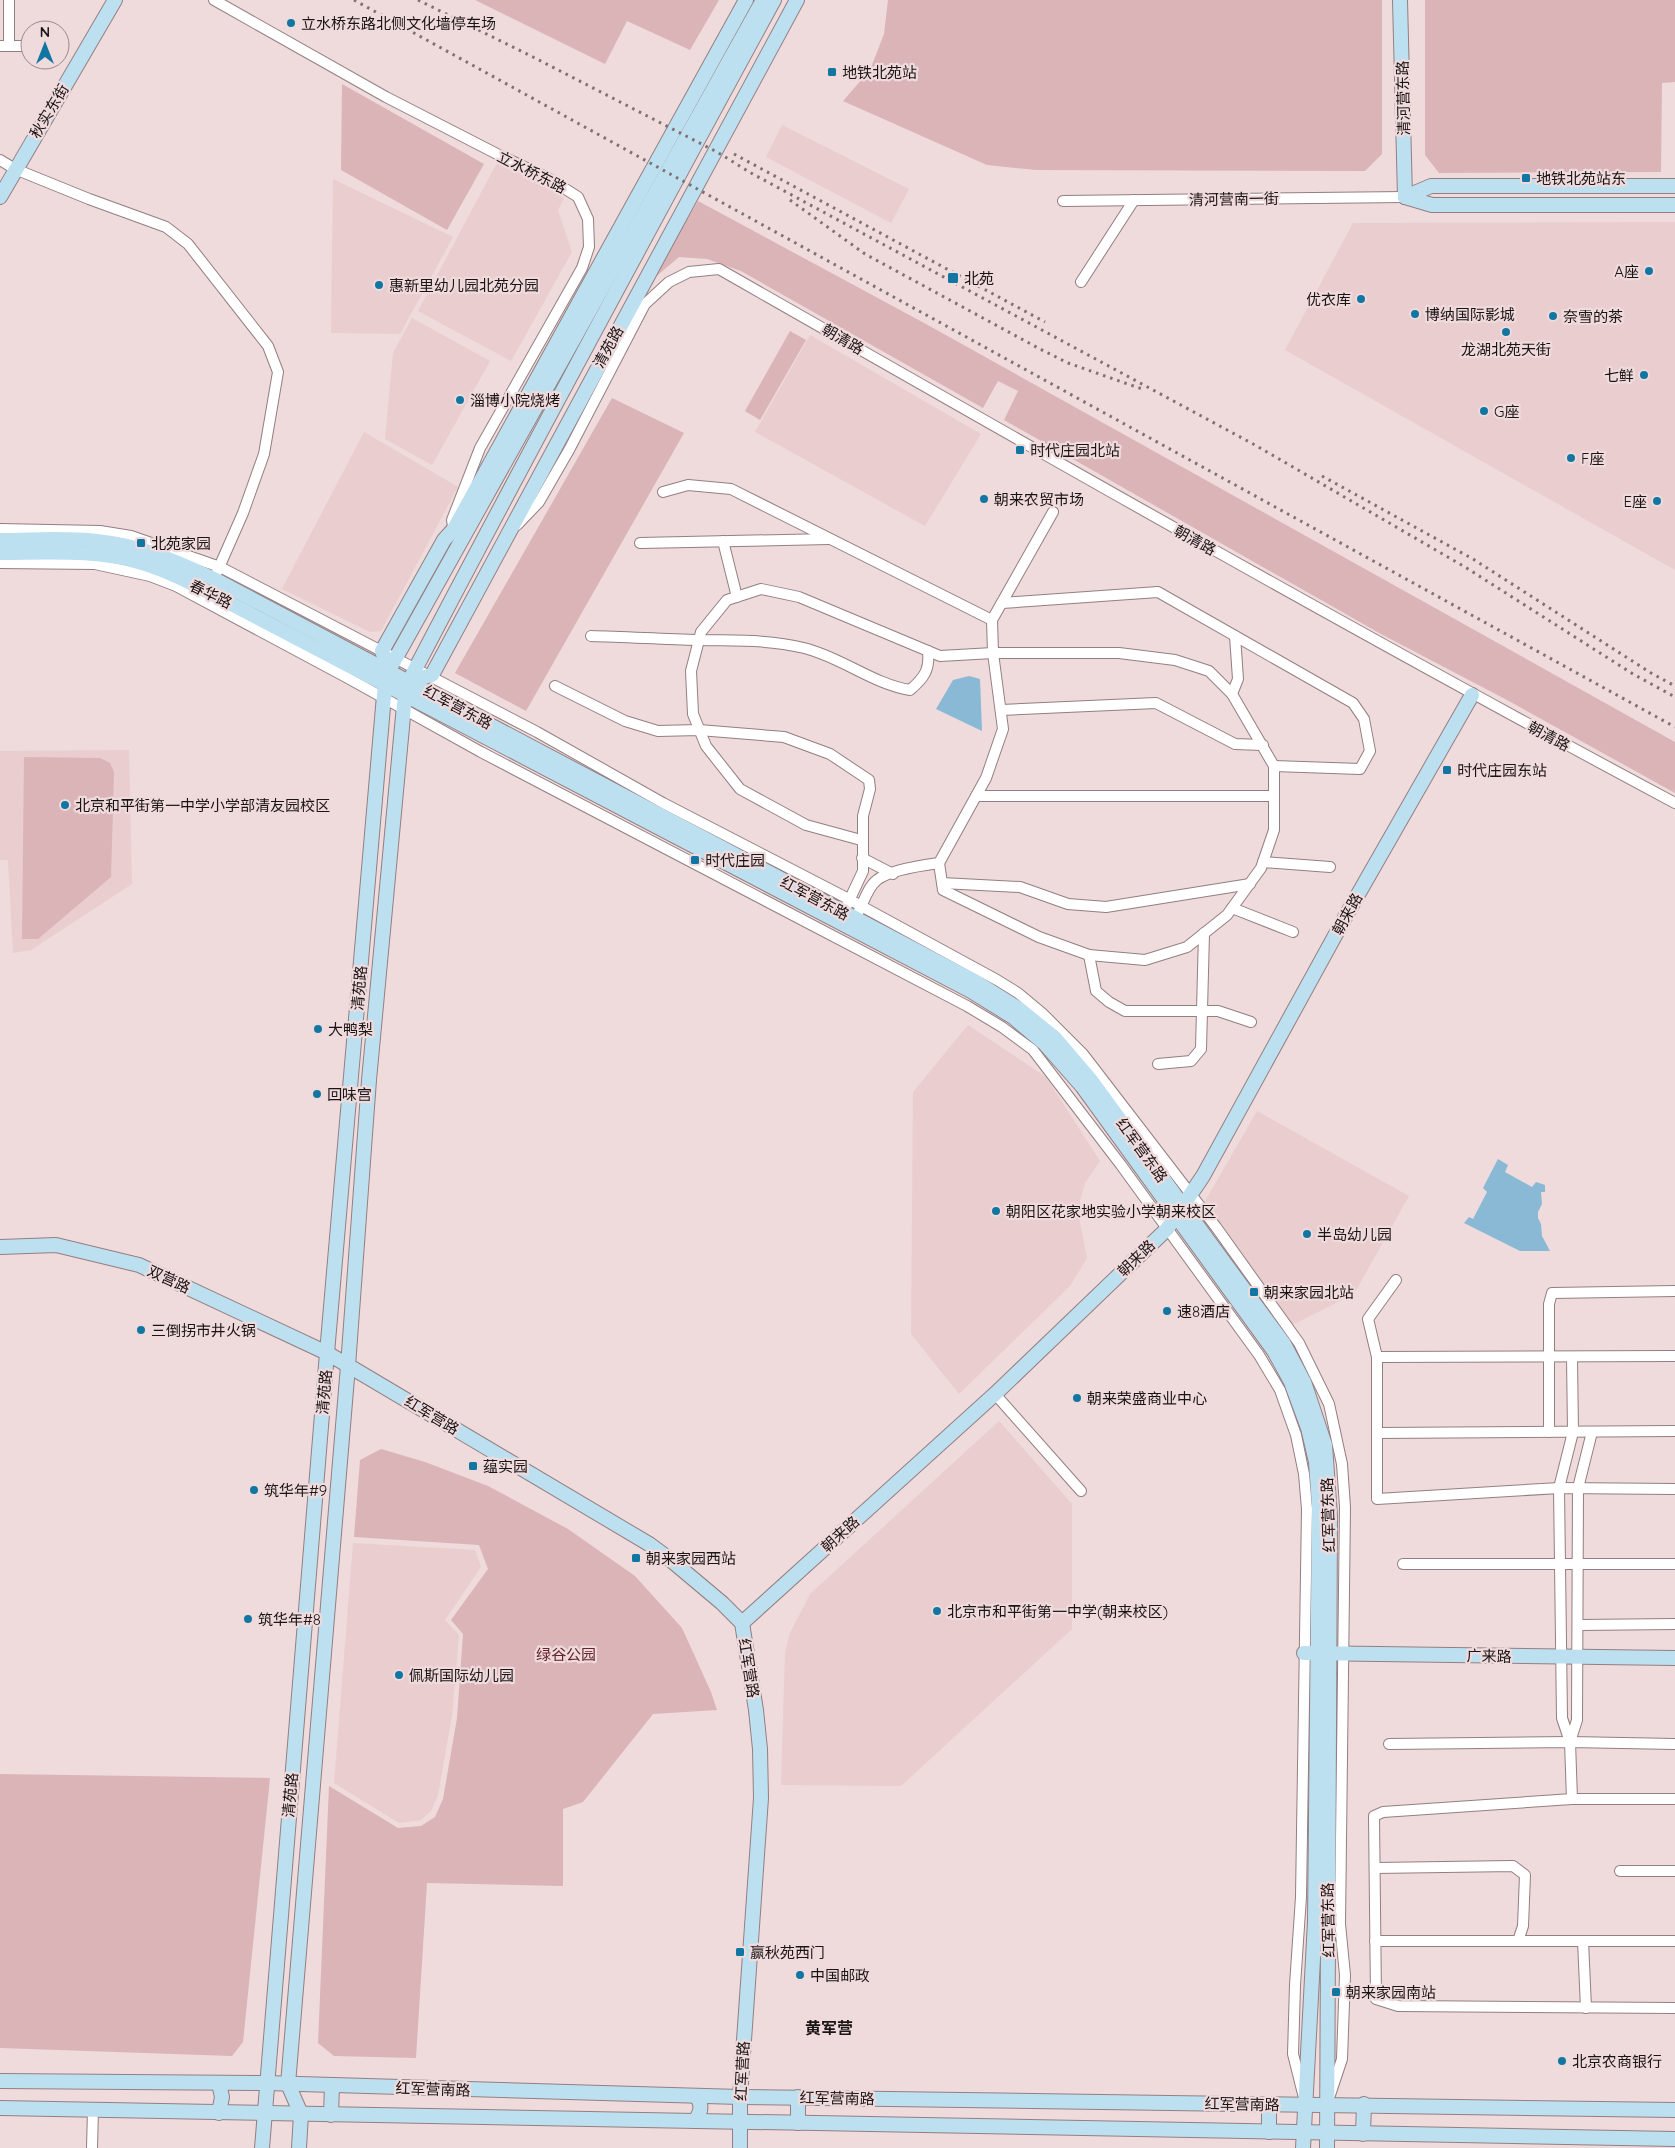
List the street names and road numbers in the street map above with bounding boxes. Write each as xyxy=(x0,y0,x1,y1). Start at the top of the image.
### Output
street label: 清河营东路 xyxy=(1393,60,1413,136)
street label: 秋实东街 xyxy=(25,80,73,142)
street label: 立水桥东路 xyxy=(494,147,570,197)
street label: 清河营南一街 xyxy=(1189,189,1279,209)
street label: 朝清路 xyxy=(819,320,867,358)
street label: 清苑路 xyxy=(589,323,627,371)
street label: 朝清路 xyxy=(1171,521,1219,559)
street label: 春华路 xyxy=(187,576,235,612)
street label: 红军营东路 xyxy=(420,681,496,733)
street label: 朝清路 xyxy=(1525,717,1573,755)
street label: 红军营东路 xyxy=(777,872,853,924)
street label: 朝来路 xyxy=(1328,890,1366,938)
street label: 清苑路 xyxy=(348,965,370,1011)
street label: 红军营东路 xyxy=(1112,1114,1172,1186)
street label: 朝来路 xyxy=(1113,1236,1159,1280)
street label: 双营路 xyxy=(145,1261,193,1297)
street label: 清苑路 xyxy=(313,1369,335,1415)
street label: 红军营路 xyxy=(401,1391,463,1439)
street label: 红军营东路 xyxy=(1317,1477,1339,1553)
street label: 朝来路 xyxy=(817,1512,863,1556)
street label: 红军营路 xyxy=(735,1637,763,1699)
street label: 广来路 xyxy=(1466,1646,1512,1666)
street label: 清苑路 xyxy=(279,1772,301,1818)
street label: 红军营东路 xyxy=(1318,1882,1338,1958)
street label: 红军营路 xyxy=(731,2041,753,2101)
street label: 红军营南路 xyxy=(395,2078,471,2100)
street label: 红军营南路 xyxy=(799,2088,875,2108)
street label: 红军营南路 xyxy=(1204,2094,1280,2114)

